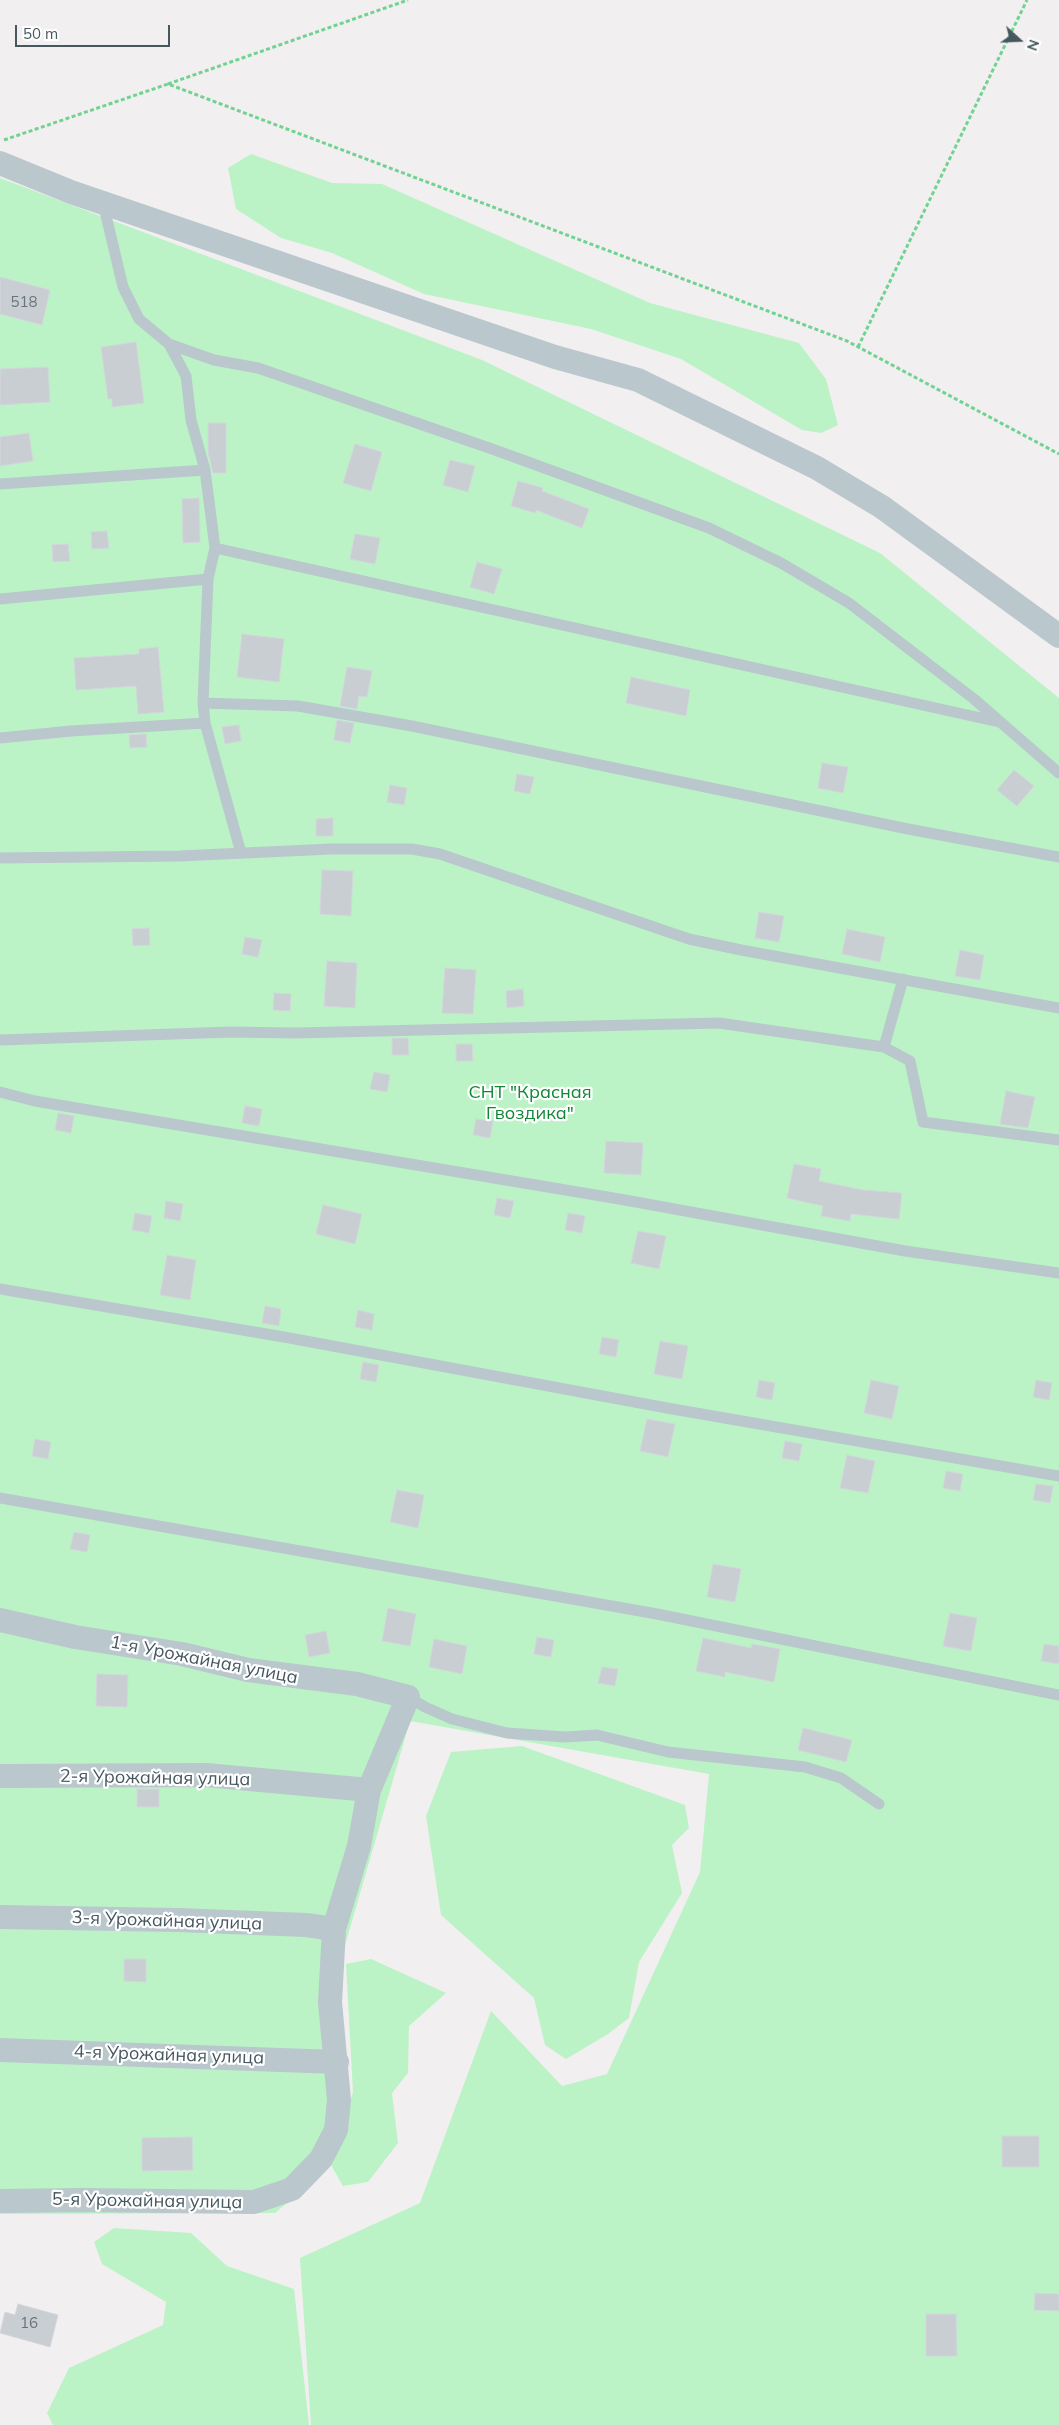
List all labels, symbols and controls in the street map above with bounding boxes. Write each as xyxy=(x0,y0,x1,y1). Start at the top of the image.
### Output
scale bar xyxy=(18,15,172,47)
north arrow xyxy=(994,15,1044,65)
text: 50 m xyxy=(23,24,58,43)
text: N xyxy=(1023,37,1043,53)
house number: 518 xyxy=(11,293,37,311)
park label: СНТ "Красная Гвоздика" xyxy=(468,1082,592,1124)
street label: 1-я Урожайная улица xyxy=(108,1631,300,1689)
street label: 2-я Урожайная улица xyxy=(60,1766,250,1790)
street label: 3-я Урожайная улица xyxy=(71,1907,263,1935)
street label: 4-я Урожайная улица xyxy=(73,2041,265,2069)
street label: 5-я Урожайная улица xyxy=(52,2189,242,2213)
house number: 16 xyxy=(20,2314,38,2332)

